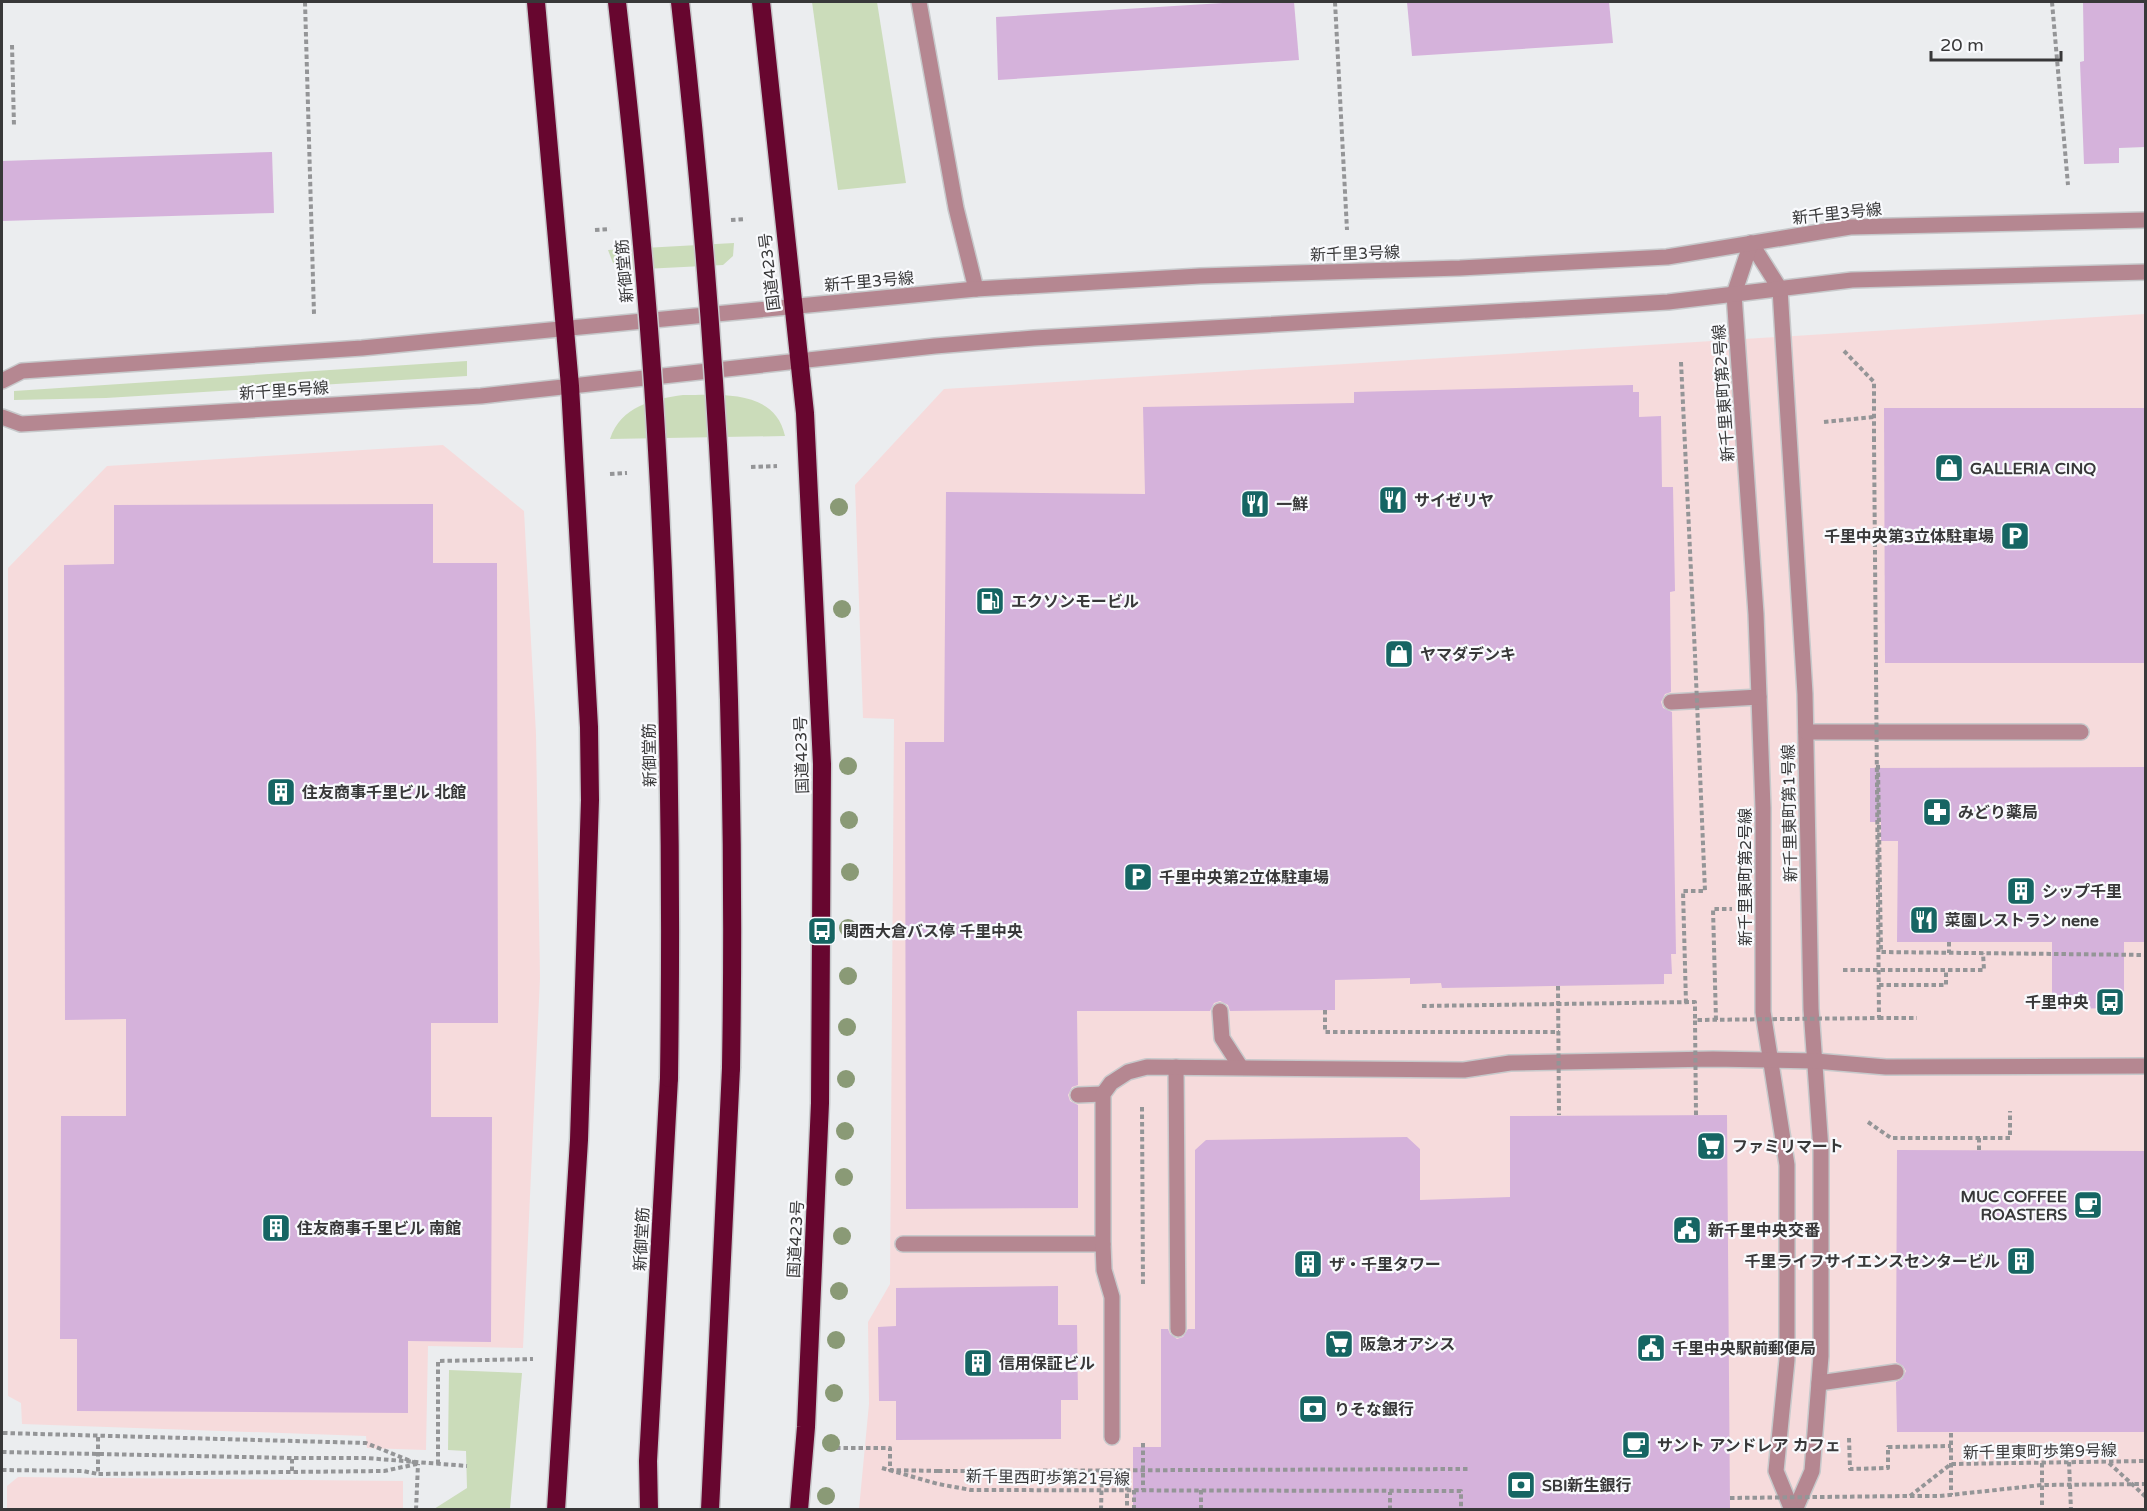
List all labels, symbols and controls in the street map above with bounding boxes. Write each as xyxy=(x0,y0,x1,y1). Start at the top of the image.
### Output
scale bar xyxy=(1931,24,2062,62)
text: 20 m xyxy=(1940,34,1984,56)
street label: 新千里3号線 xyxy=(1791,199,1883,229)
street label: 国道423号 xyxy=(755,232,785,312)
street label: 新御堂筋 xyxy=(612,238,638,304)
street label: 新千里3号線 xyxy=(1310,242,1400,266)
street label: 新千里3号線 xyxy=(823,268,915,296)
street label: 新千里東町第2号線 xyxy=(1709,323,1739,462)
street label: 新千里5号線 xyxy=(238,378,330,404)
shop icon: GALLERIA CINQ xyxy=(1933,452,1965,484)
place label: GALLERIA CINQ xyxy=(1970,459,2096,479)
restaurant icon: サイゼリヤ xyxy=(1377,484,1409,516)
restaurant icon: 一鮮 xyxy=(1239,488,1271,520)
place label: サイゼリヤ xyxy=(1414,491,1494,511)
place label: 一鮮 xyxy=(1276,495,1308,515)
parking icon: 千里中央第3立体駐車場 xyxy=(1999,520,2031,552)
place label: 千里中央第3立体駐車場 xyxy=(1824,527,1994,547)
fuel station icon: エクソンモービル xyxy=(974,585,1006,617)
place label: エクソンモービル xyxy=(1011,592,1139,612)
shop icon: ヤマダデンキ xyxy=(1383,638,1415,670)
place label: ヤマダデンキ xyxy=(1420,645,1516,665)
street label: 国道423号 xyxy=(791,716,813,794)
street label: 新御堂筋 xyxy=(639,723,661,787)
street label: 新千里東町第1号線 xyxy=(1779,744,1801,882)
building icon: 住友商事千里ビル 北館 xyxy=(265,776,297,808)
place label: 住友商事千里ビル 北館 xyxy=(301,783,466,803)
pharmacy icon: みどり薬局 xyxy=(1921,796,1953,828)
place label: みどり薬局 xyxy=(1958,803,2038,823)
street label: 新千里東町第2号線 xyxy=(1736,808,1756,946)
parking icon: 千里中央第2立体駐車場 xyxy=(1122,861,1154,893)
place label: 千里中央第2立体駐車場 xyxy=(1159,868,1329,888)
building icon: シップ千里 xyxy=(2005,875,2037,907)
place label: シップ千里 xyxy=(2042,882,2122,902)
restaurant icon: 菜園レストラン nene xyxy=(1908,904,1940,936)
place label: 菜園レストラン nene xyxy=(1945,911,2099,931)
bus stop icon: 関西大倉バス停 千里中央 xyxy=(806,915,838,947)
place label: 関西大倉バス停 千里中央 xyxy=(843,922,1023,942)
bus stop icon: 千里中央 xyxy=(2094,986,2126,1018)
place label: 千里中央 xyxy=(2025,993,2089,1013)
supermarket icon: ファミリマート xyxy=(1695,1130,1727,1162)
place label: ファミリマート xyxy=(1732,1137,1844,1157)
place label: MUC COFFEE ROASTERS xyxy=(1960,1187,2067,1225)
cafe icon: MUC COFFEE ROASTERS xyxy=(2072,1189,2104,1221)
street label: 国道423号 xyxy=(784,1200,808,1279)
street label: 新御堂筋 xyxy=(630,1207,654,1272)
building icon: 住友商事千里ビル 南館 xyxy=(260,1212,292,1244)
public building icon: 新千里中央交番 xyxy=(1671,1214,1703,1246)
place label: 住友商事千里ビル 南館 xyxy=(296,1219,461,1239)
place label: 新千里中央交番 xyxy=(1708,1221,1820,1241)
building icon: 千里ライフサイエンスセンタービル xyxy=(2005,1245,2037,1277)
building icon: ザ・千里タワー xyxy=(1292,1248,1324,1280)
place label: 千里ライフサイエンスセンタービル xyxy=(1744,1252,2000,1272)
place label: ザ・千里タワー xyxy=(1329,1255,1441,1275)
supermarket icon: 阪急オアシス xyxy=(1323,1328,1355,1360)
public building icon: 千里中央駅前郵便局 xyxy=(1635,1332,1667,1364)
place label: 阪急オアシス xyxy=(1360,1335,1455,1355)
place label: 千里中央駅前郵便局 xyxy=(1672,1339,1816,1359)
building icon: 信用保証ビル xyxy=(962,1347,994,1379)
place label: 信用保証ビル xyxy=(998,1354,1095,1374)
bank icon: りそな銀行 xyxy=(1297,1393,1329,1425)
place label: りそな銀行 xyxy=(1334,1400,1414,1420)
cafe icon: サント アンドレア カフェ xyxy=(1620,1429,1652,1461)
place label: サント アンドレア カフェ xyxy=(1657,1436,1841,1456)
street label: 新千里東町歩第9号線 xyxy=(1963,1441,2117,1463)
street label: 新千里西町歩第21号線 xyxy=(966,1467,1130,1489)
bank icon: SBI新生銀行 xyxy=(1505,1469,1537,1501)
place label: SBI新生銀行 xyxy=(1542,1476,1632,1496)

